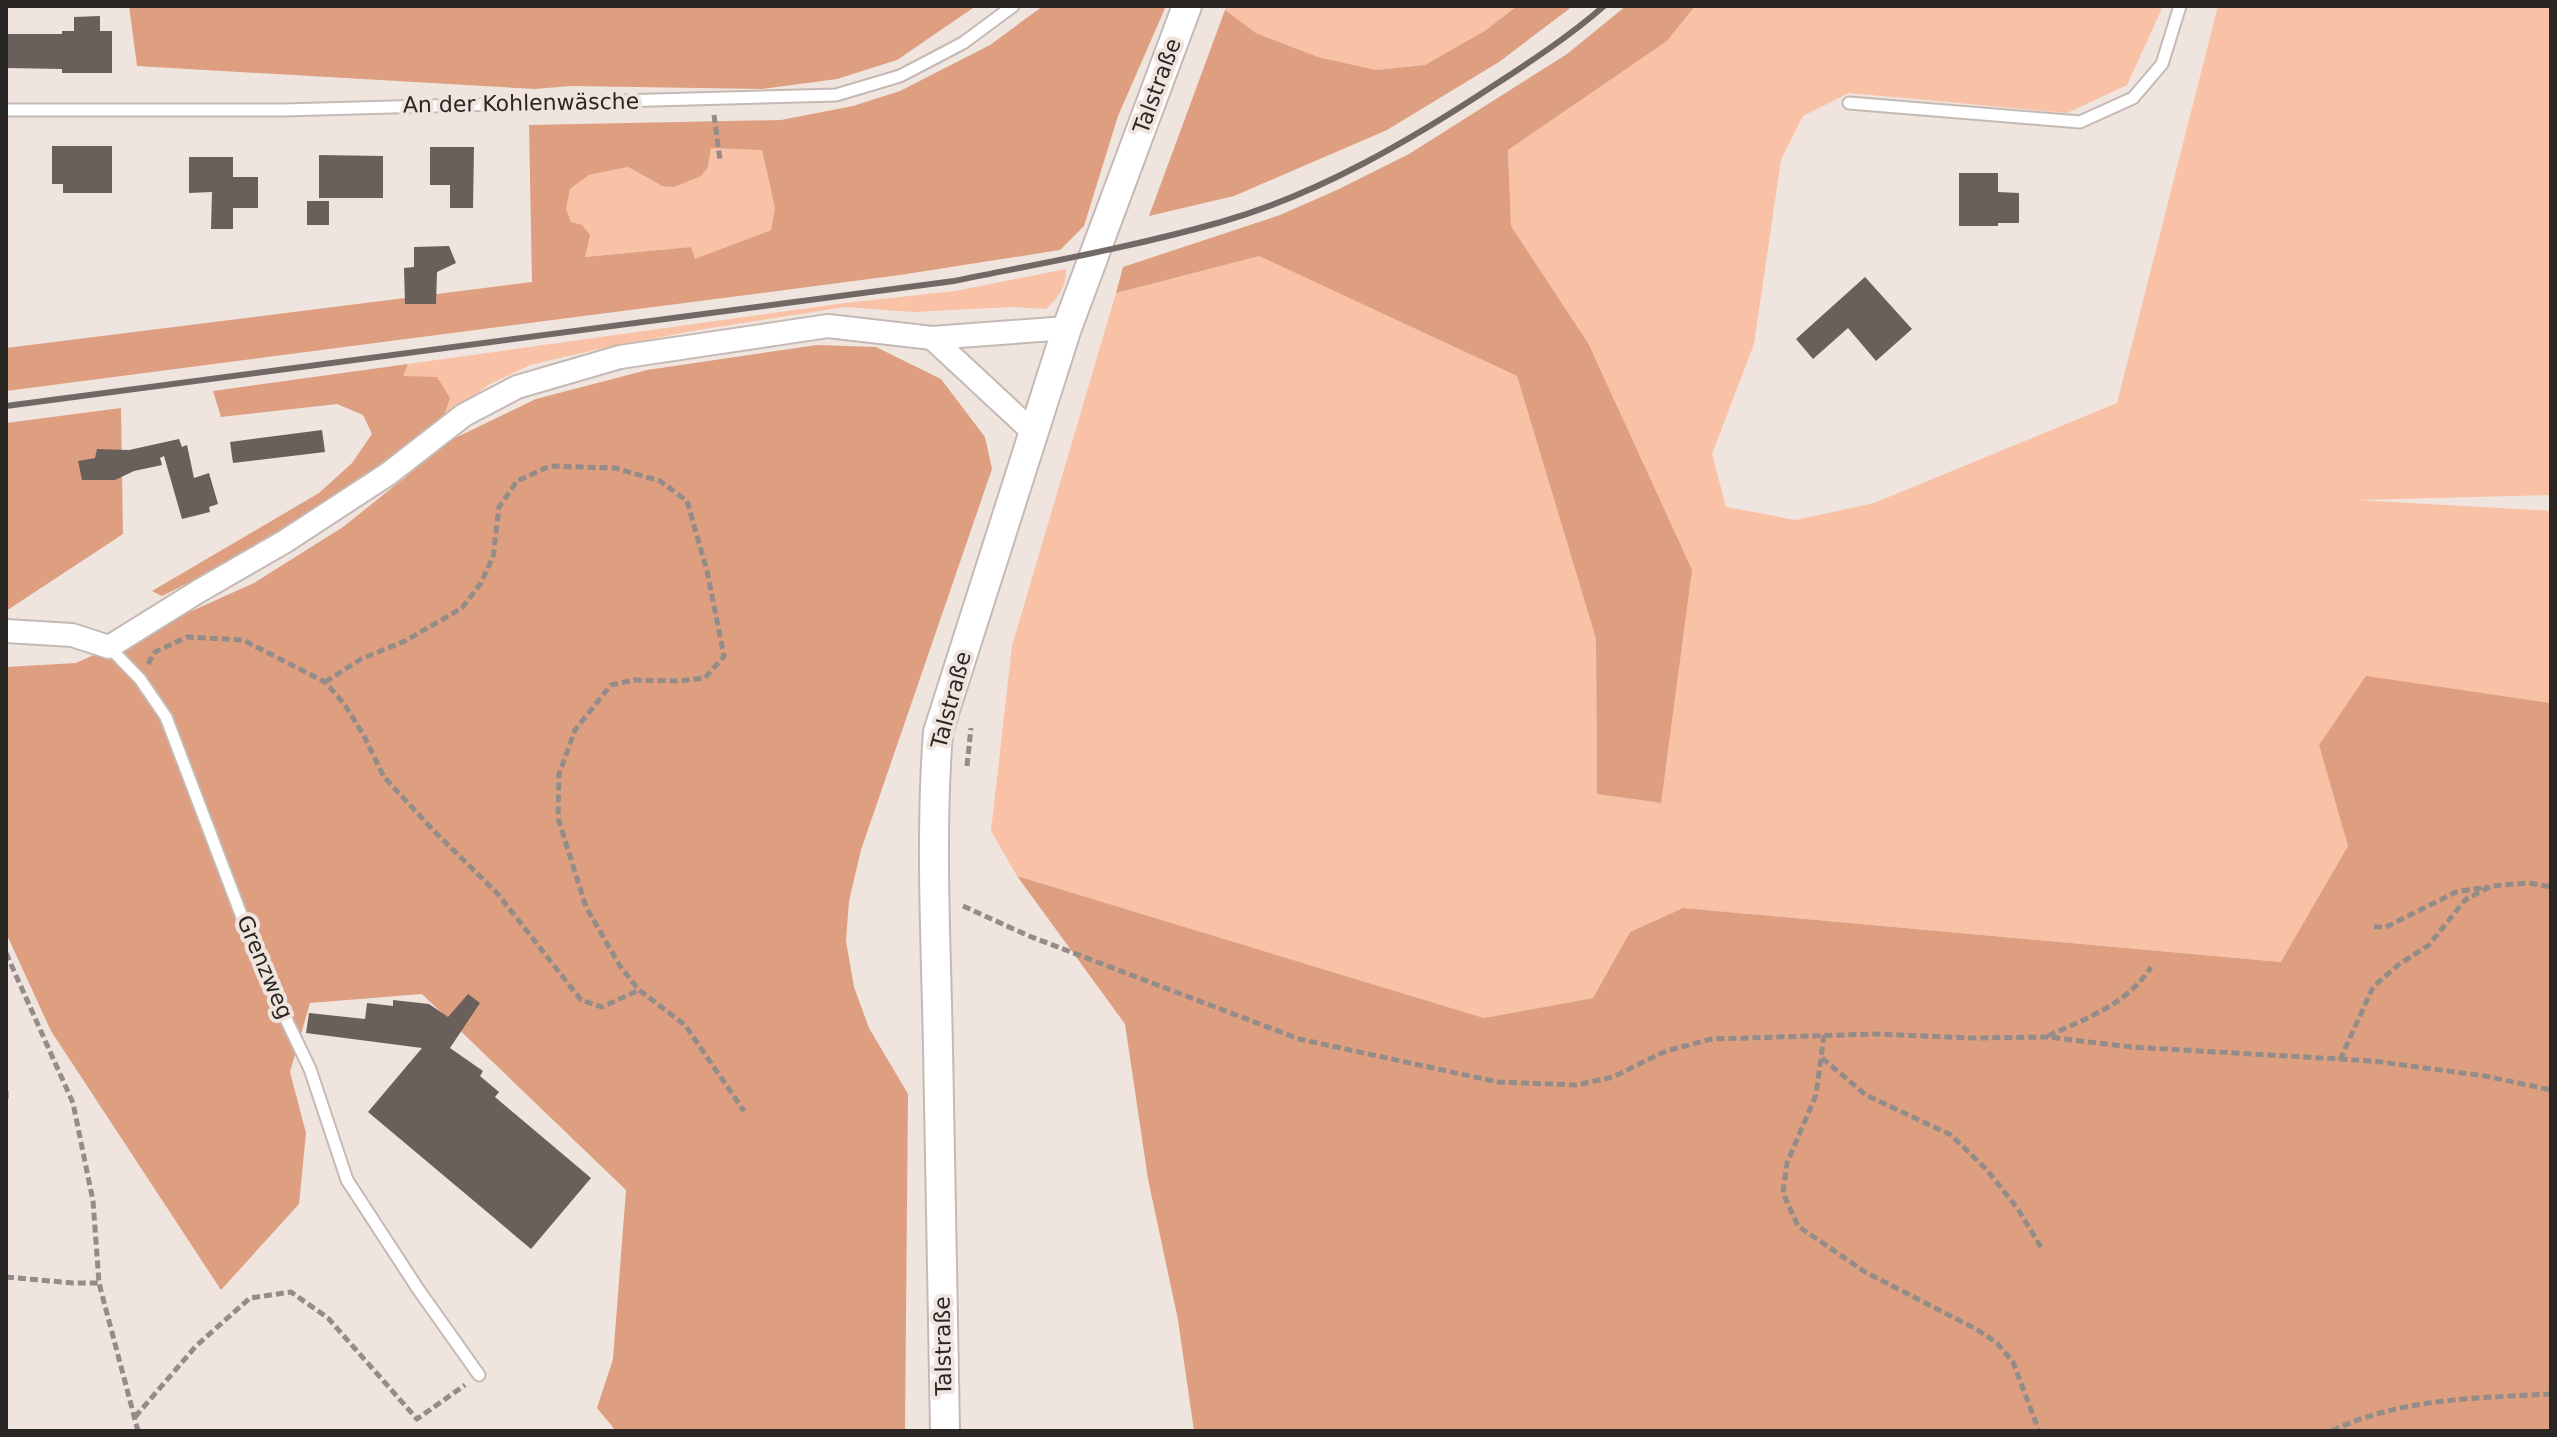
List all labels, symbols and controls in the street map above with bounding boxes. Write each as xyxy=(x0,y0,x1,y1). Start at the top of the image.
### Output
street label: Talstraße xyxy=(1128,35,1186,138)
street label: An der Kohlenwäsche xyxy=(403,88,639,118)
street label: Talstraße xyxy=(926,649,976,752)
street label: Grenzweg xyxy=(232,911,298,1023)
street label: Talstraße xyxy=(930,1296,956,1397)

